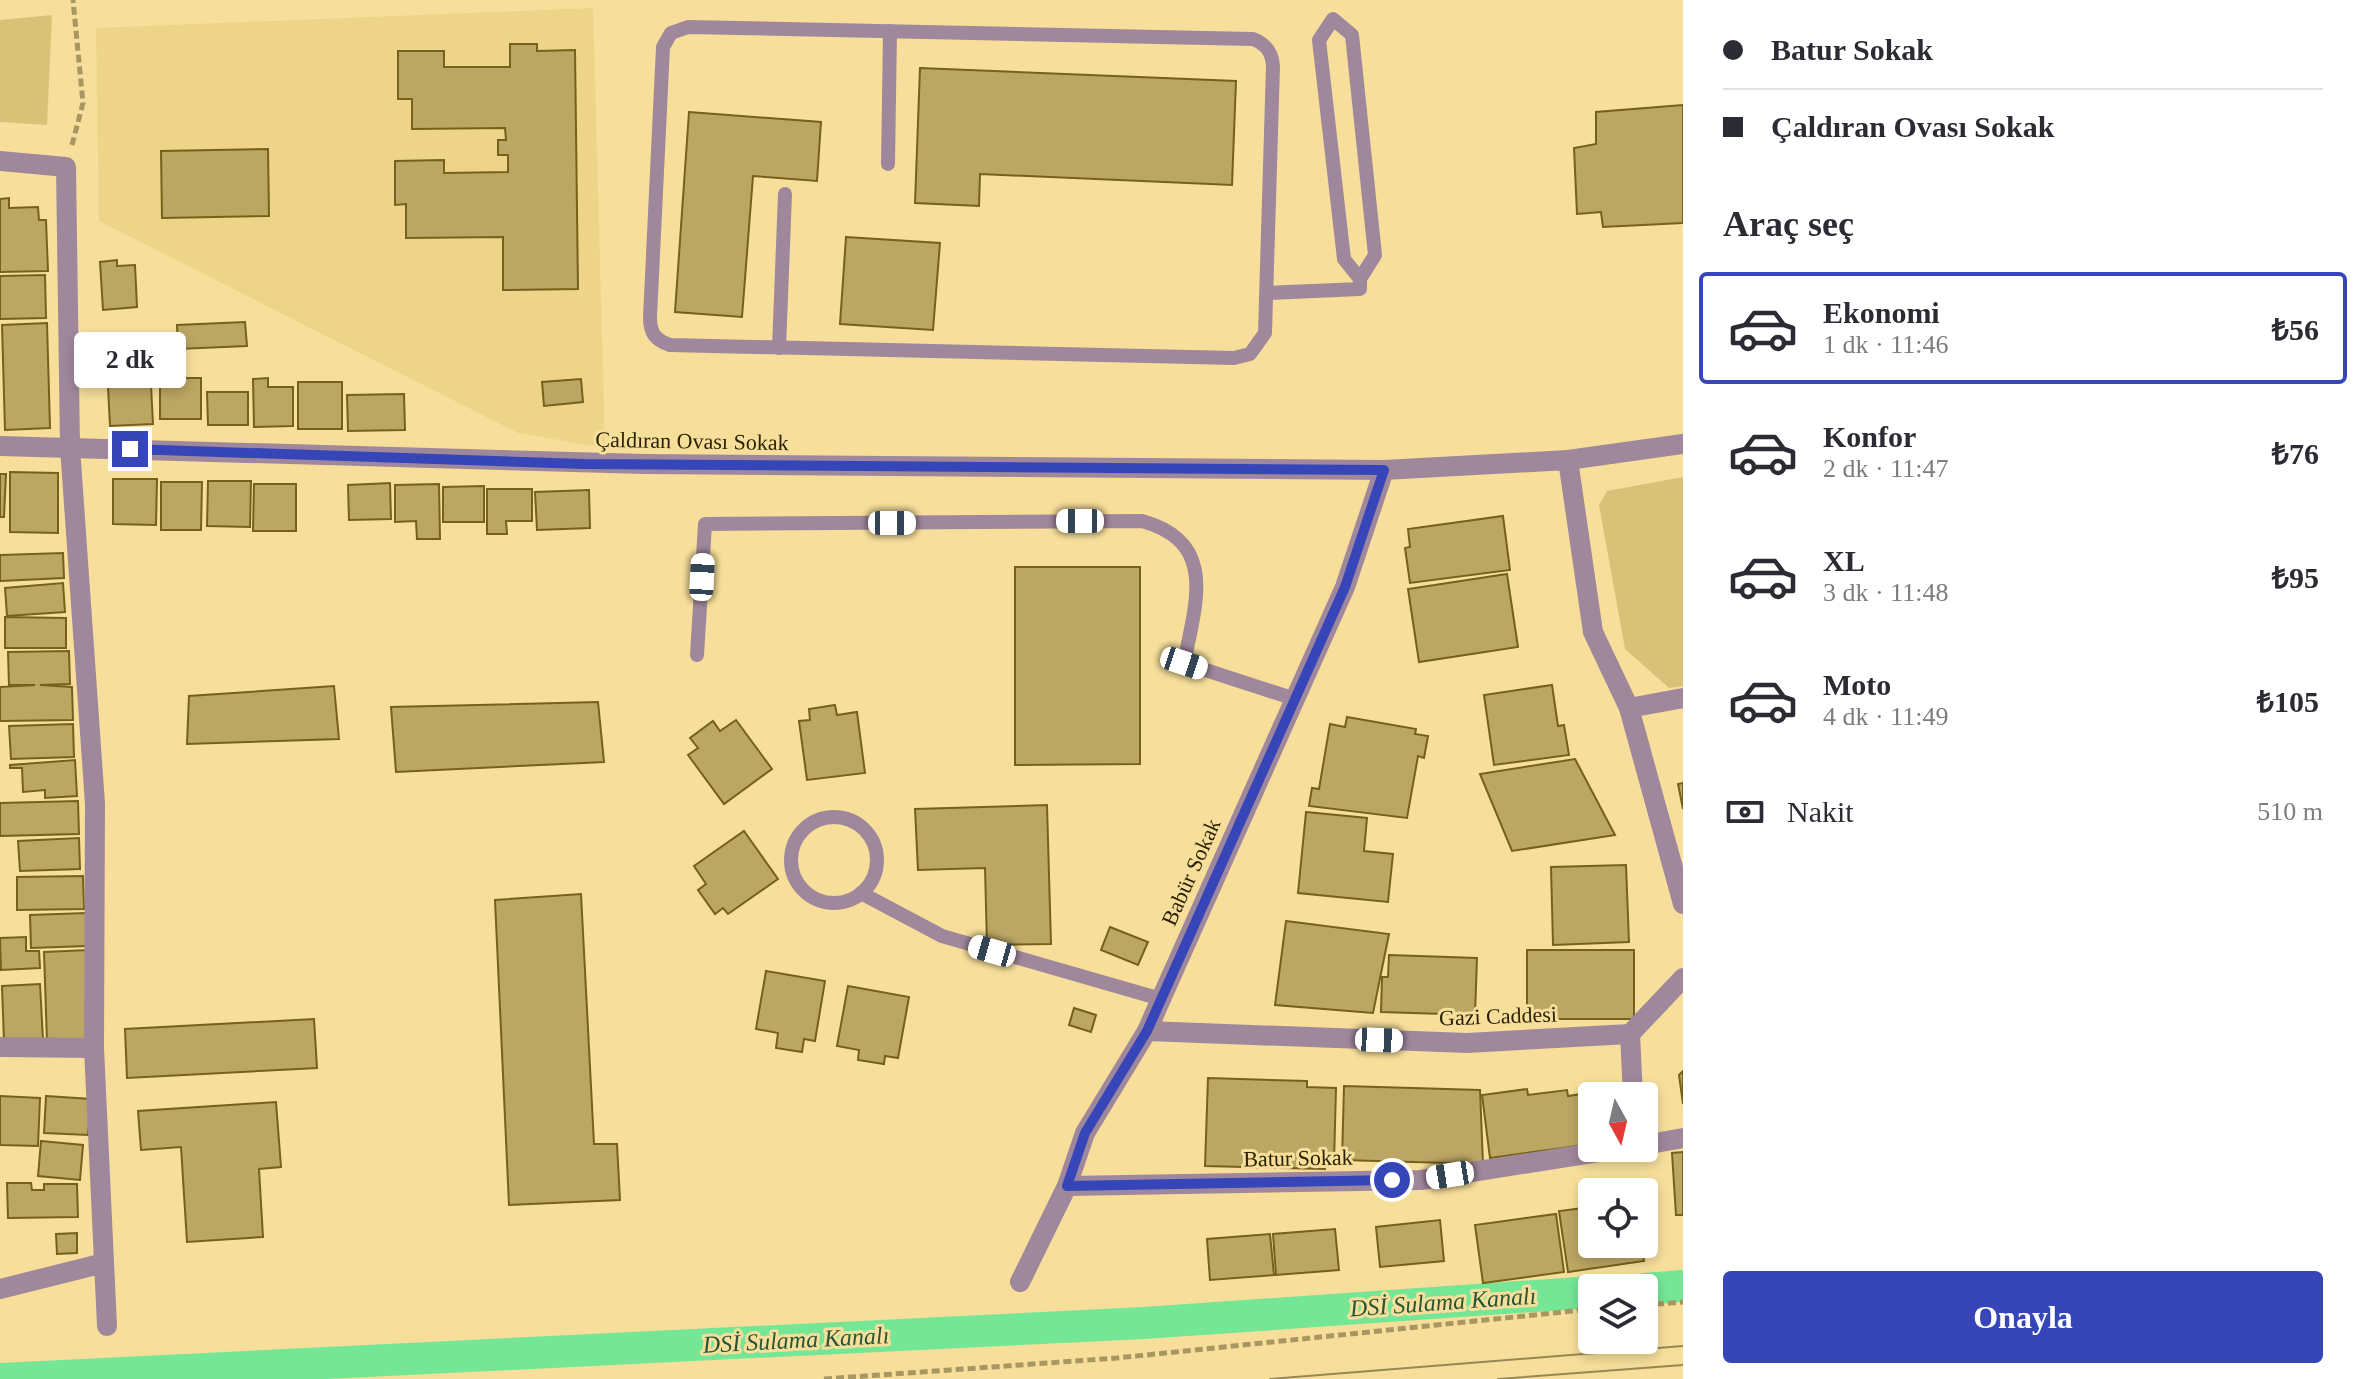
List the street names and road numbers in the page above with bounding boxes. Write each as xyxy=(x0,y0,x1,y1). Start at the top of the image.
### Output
street label: Çaldıran Ovası Sokak xyxy=(595,427,789,455)
street label: Babür Sokak xyxy=(1156,815,1226,929)
street label: Gazi Caddesi xyxy=(1439,1001,1557,1031)
street label: Batur Sokak xyxy=(1243,1145,1353,1171)

